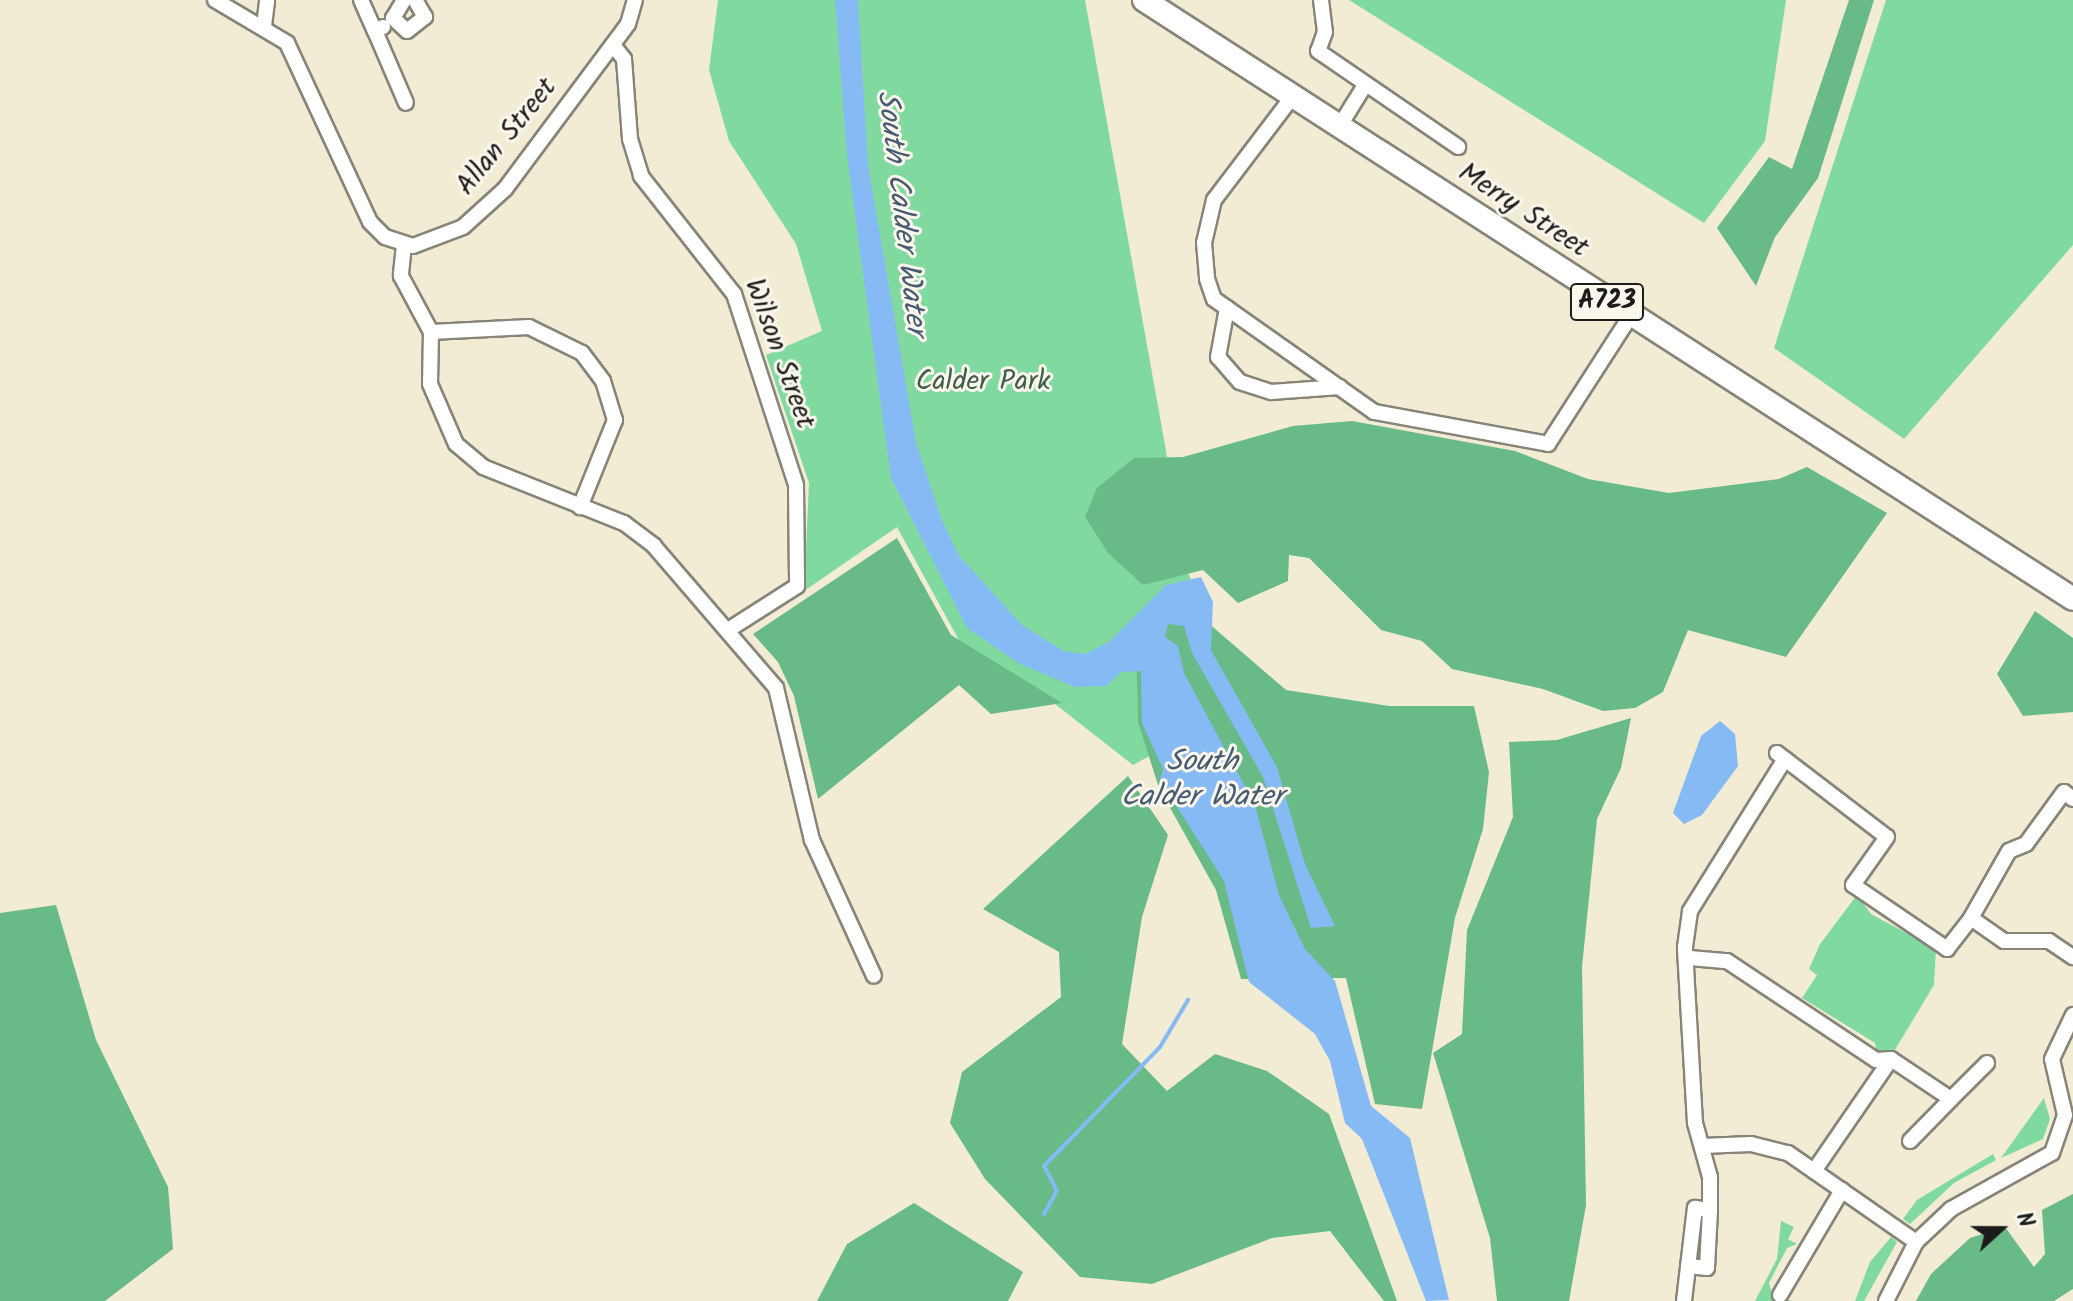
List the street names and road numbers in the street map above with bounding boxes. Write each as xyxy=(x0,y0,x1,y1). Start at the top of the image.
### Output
street label: Allan Street xyxy=(450,72,564,202)
street label: Merry Street xyxy=(1452,156,1594,266)
street label: Wilson Street xyxy=(736,274,822,434)
road number: A723 xyxy=(1569,280,1645,324)

